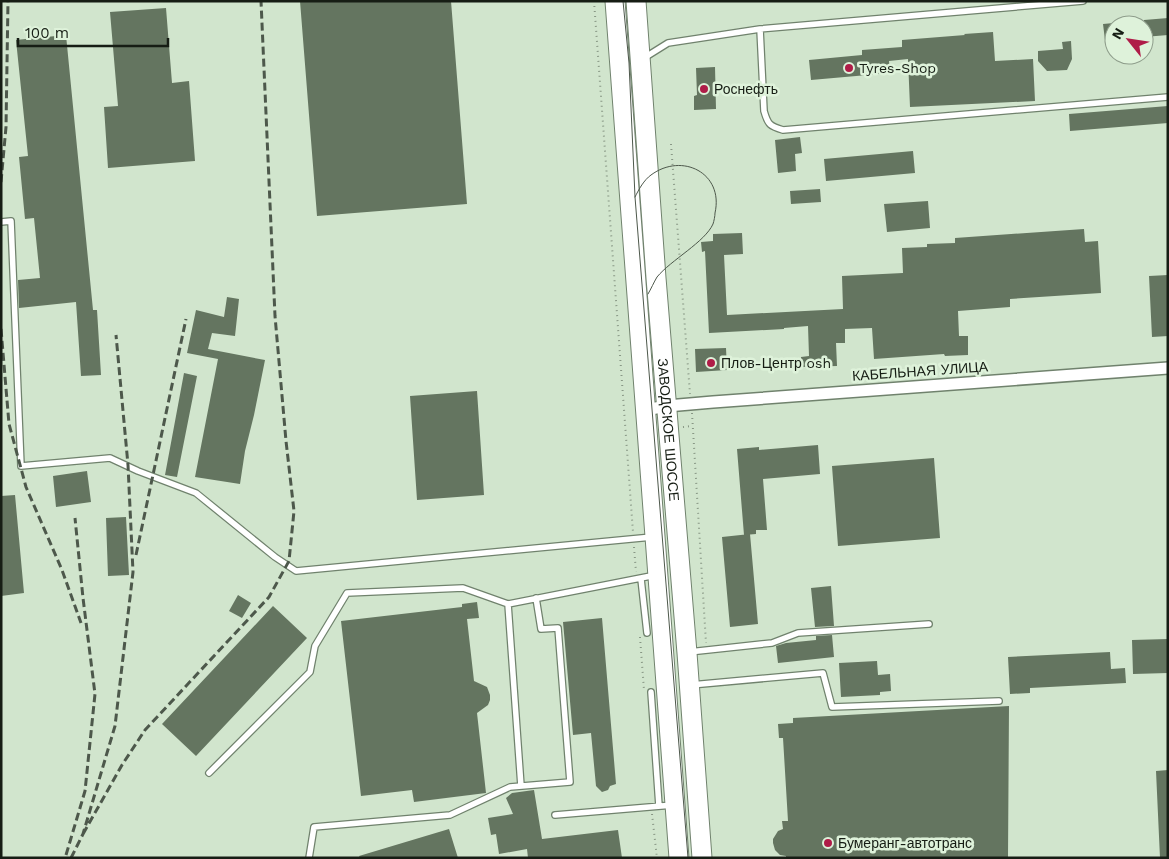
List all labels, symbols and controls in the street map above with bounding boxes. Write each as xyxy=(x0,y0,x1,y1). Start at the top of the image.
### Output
scale bar xyxy=(18,15,168,47)
north arrow xyxy=(1104,15,1154,65)
text: 100 m xyxy=(25,24,69,42)
text: N xyxy=(1108,25,1127,42)
place label: Tyres-Shop xyxy=(859,60,936,76)
marker: Tyres-Shop xyxy=(843,62,855,74)
place label: Роснефть xyxy=(714,81,778,97)
marker: Роснефть xyxy=(698,83,710,95)
place label: Плов-Центр osh xyxy=(721,355,831,371)
marker: Плов-Центр osh xyxy=(705,357,717,369)
street label: ЗАВОДСКОЕ ШОССЕ xyxy=(655,358,682,502)
street label: КАБЕЛЬНАЯ УЛИЦА xyxy=(852,358,989,384)
place label: Бумеранг-автотранс xyxy=(838,835,972,851)
marker: Бумеранг-автотранс xyxy=(822,837,834,849)

